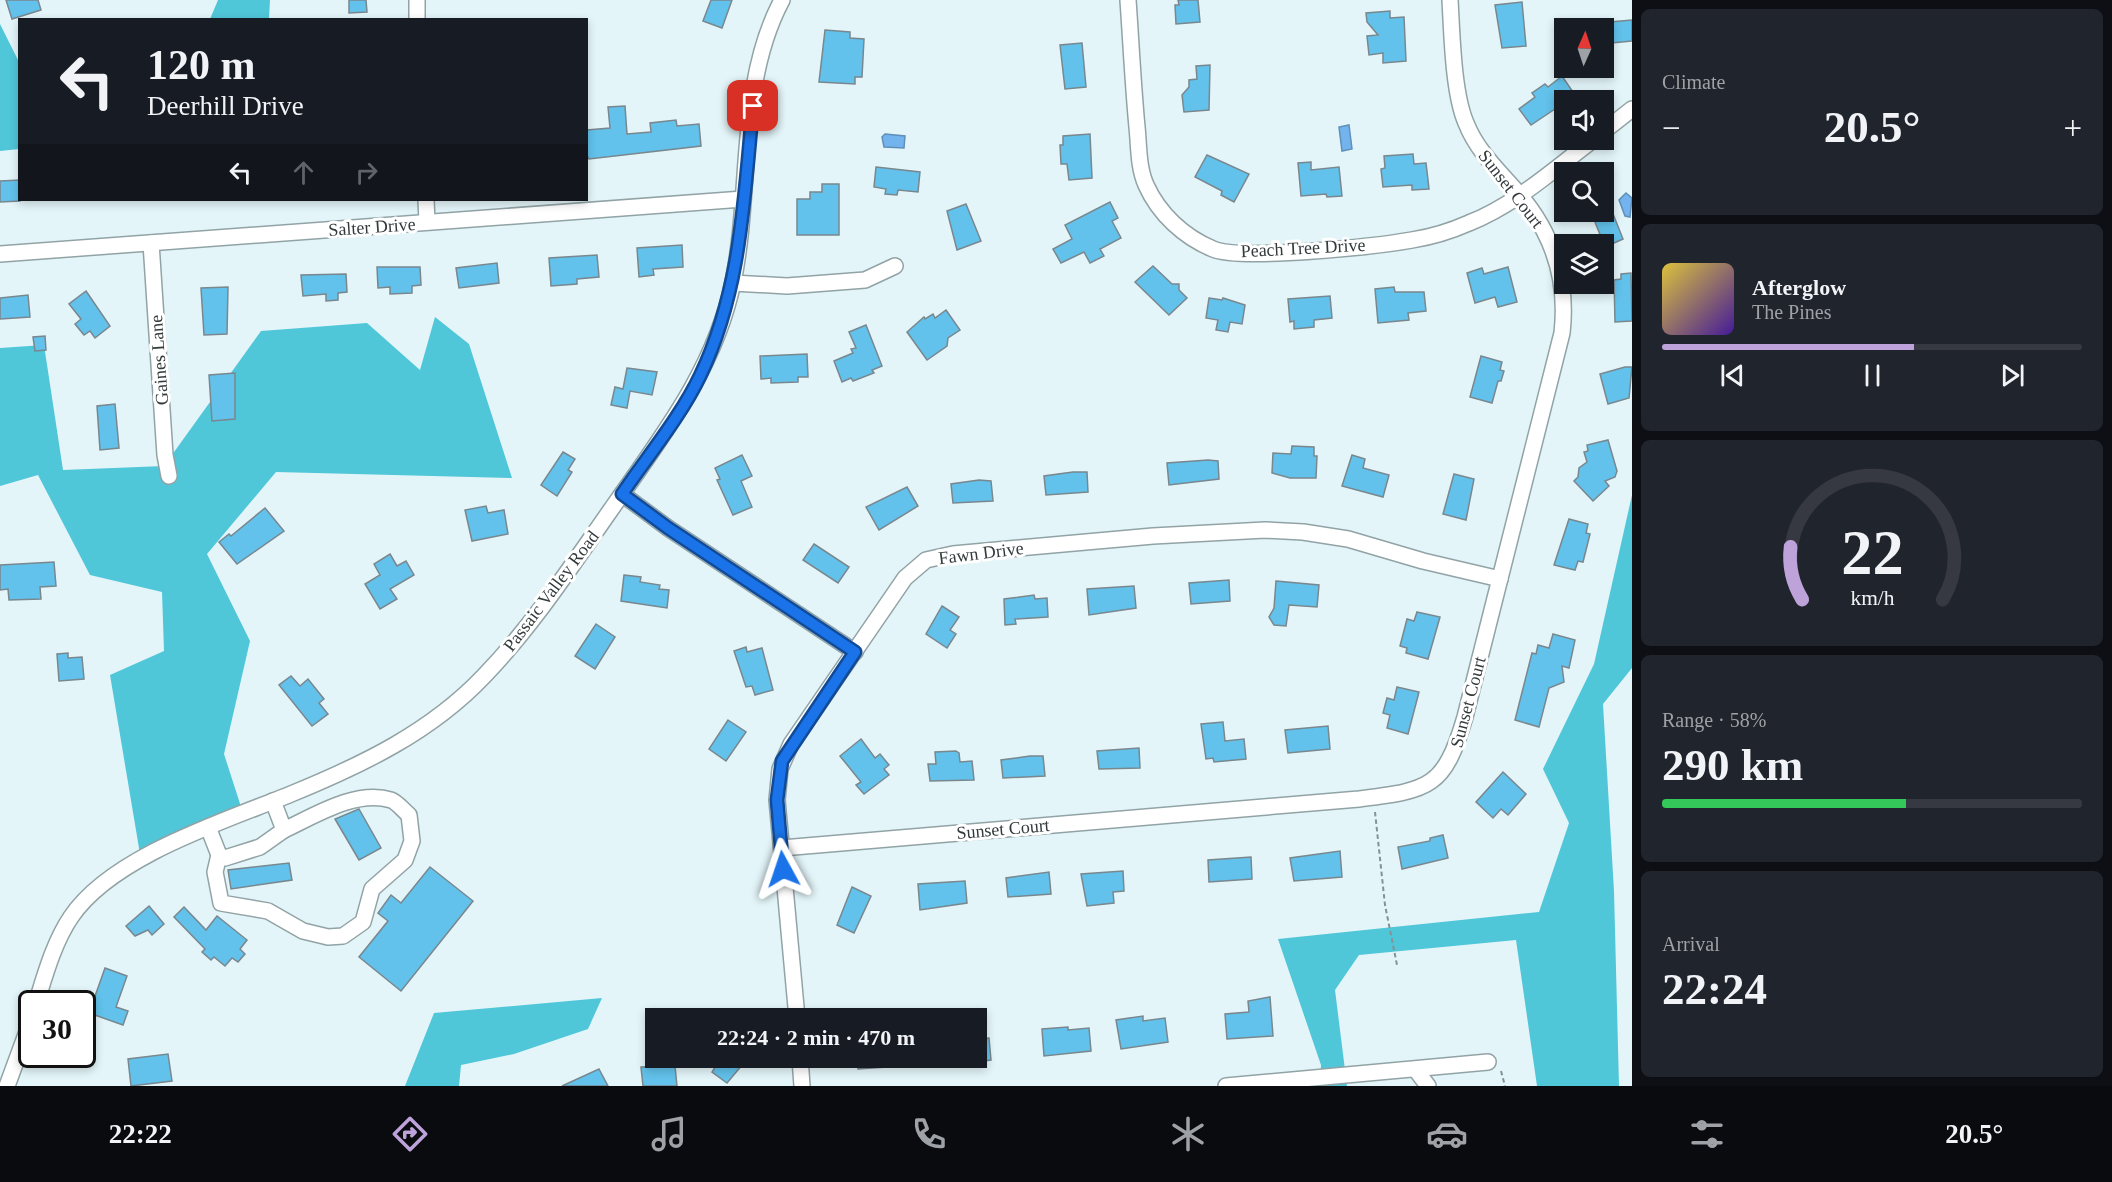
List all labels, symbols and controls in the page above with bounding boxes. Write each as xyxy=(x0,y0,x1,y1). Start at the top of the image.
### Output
north arrow xyxy=(1554,18,1614,78)
map controls xyxy=(1554,18,1614,294)
icon: left xyxy=(48,42,126,120)
text: 120 m xyxy=(147,42,256,88)
text: Climate xyxy=(1662,71,1725,93)
pin xyxy=(727,80,778,131)
icon: arrive xyxy=(736,89,769,122)
button: sound xyxy=(1554,90,1614,150)
text: Deerhill Drive xyxy=(147,91,304,121)
text: 20.5° xyxy=(1824,102,1920,152)
text: − xyxy=(1662,110,1681,146)
text: + xyxy=(2063,110,2082,146)
street label: Sunset Court xyxy=(1474,146,1548,232)
icon: left xyxy=(224,156,257,189)
icon: ahead xyxy=(287,156,320,189)
icon: right xyxy=(350,156,383,189)
button: search xyxy=(1554,162,1614,222)
street label: Salter Drive xyxy=(328,214,416,240)
button: layers xyxy=(1554,234,1614,294)
street label: Peach Tree Drive xyxy=(1240,235,1366,261)
text: Afterglow xyxy=(1752,275,1846,300)
text: The Pines xyxy=(1752,301,1831,323)
street label: Gaines Lane xyxy=(146,314,172,406)
icon: previous xyxy=(1716,359,1749,392)
icon: pause xyxy=(1856,359,1889,392)
icon: next xyxy=(1996,359,2029,392)
text: 22 xyxy=(1841,518,1903,587)
street label: Passaic Valley Road xyxy=(499,527,603,655)
street label: Fawn Drive xyxy=(937,538,1025,568)
text: km/h xyxy=(1850,586,1894,610)
street label: Sunset Court xyxy=(1446,654,1490,750)
text: Range · 58% xyxy=(1662,709,1766,731)
text: 290 km xyxy=(1662,740,1803,790)
street label: Sunset Court xyxy=(956,815,1050,843)
position arrow xyxy=(751,837,815,901)
text: Arrival xyxy=(1662,933,1720,955)
text: 22:24 xyxy=(1662,964,1767,1014)
speed limit sign: 30 xyxy=(18,990,96,1068)
text: 22:24 · 2 min · 470 m xyxy=(717,1025,915,1050)
icon: directions xyxy=(389,1113,431,1155)
icon: music xyxy=(648,1113,690,1155)
icon: phone xyxy=(908,1113,950,1155)
icon: climate xyxy=(1167,1113,1209,1155)
icon: car xyxy=(1426,1113,1468,1155)
icon: filters xyxy=(1686,1113,1728,1155)
text: 22:22 xyxy=(109,1119,172,1149)
text: 20.5° xyxy=(1945,1119,2003,1149)

